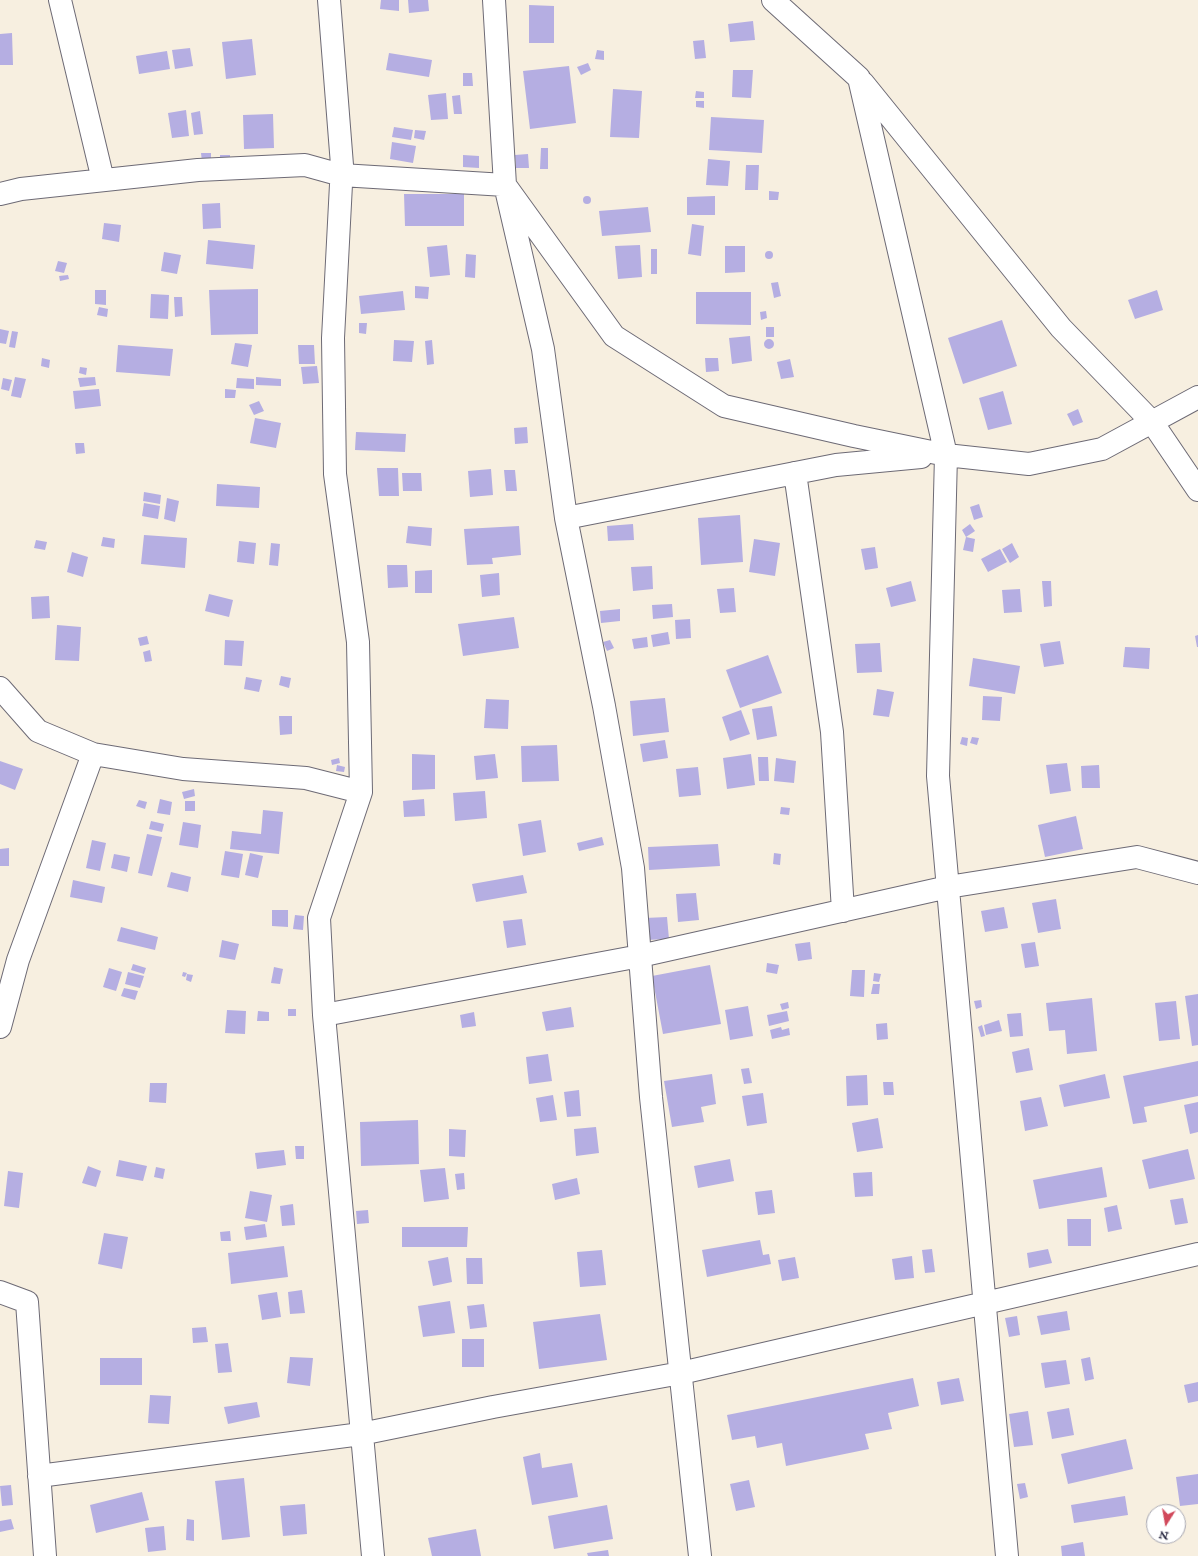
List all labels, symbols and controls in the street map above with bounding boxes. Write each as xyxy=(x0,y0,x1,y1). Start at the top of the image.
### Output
north arrow xyxy=(1146,1504,1186,1544)
text: N xyxy=(1158,1527,1170,1543)

